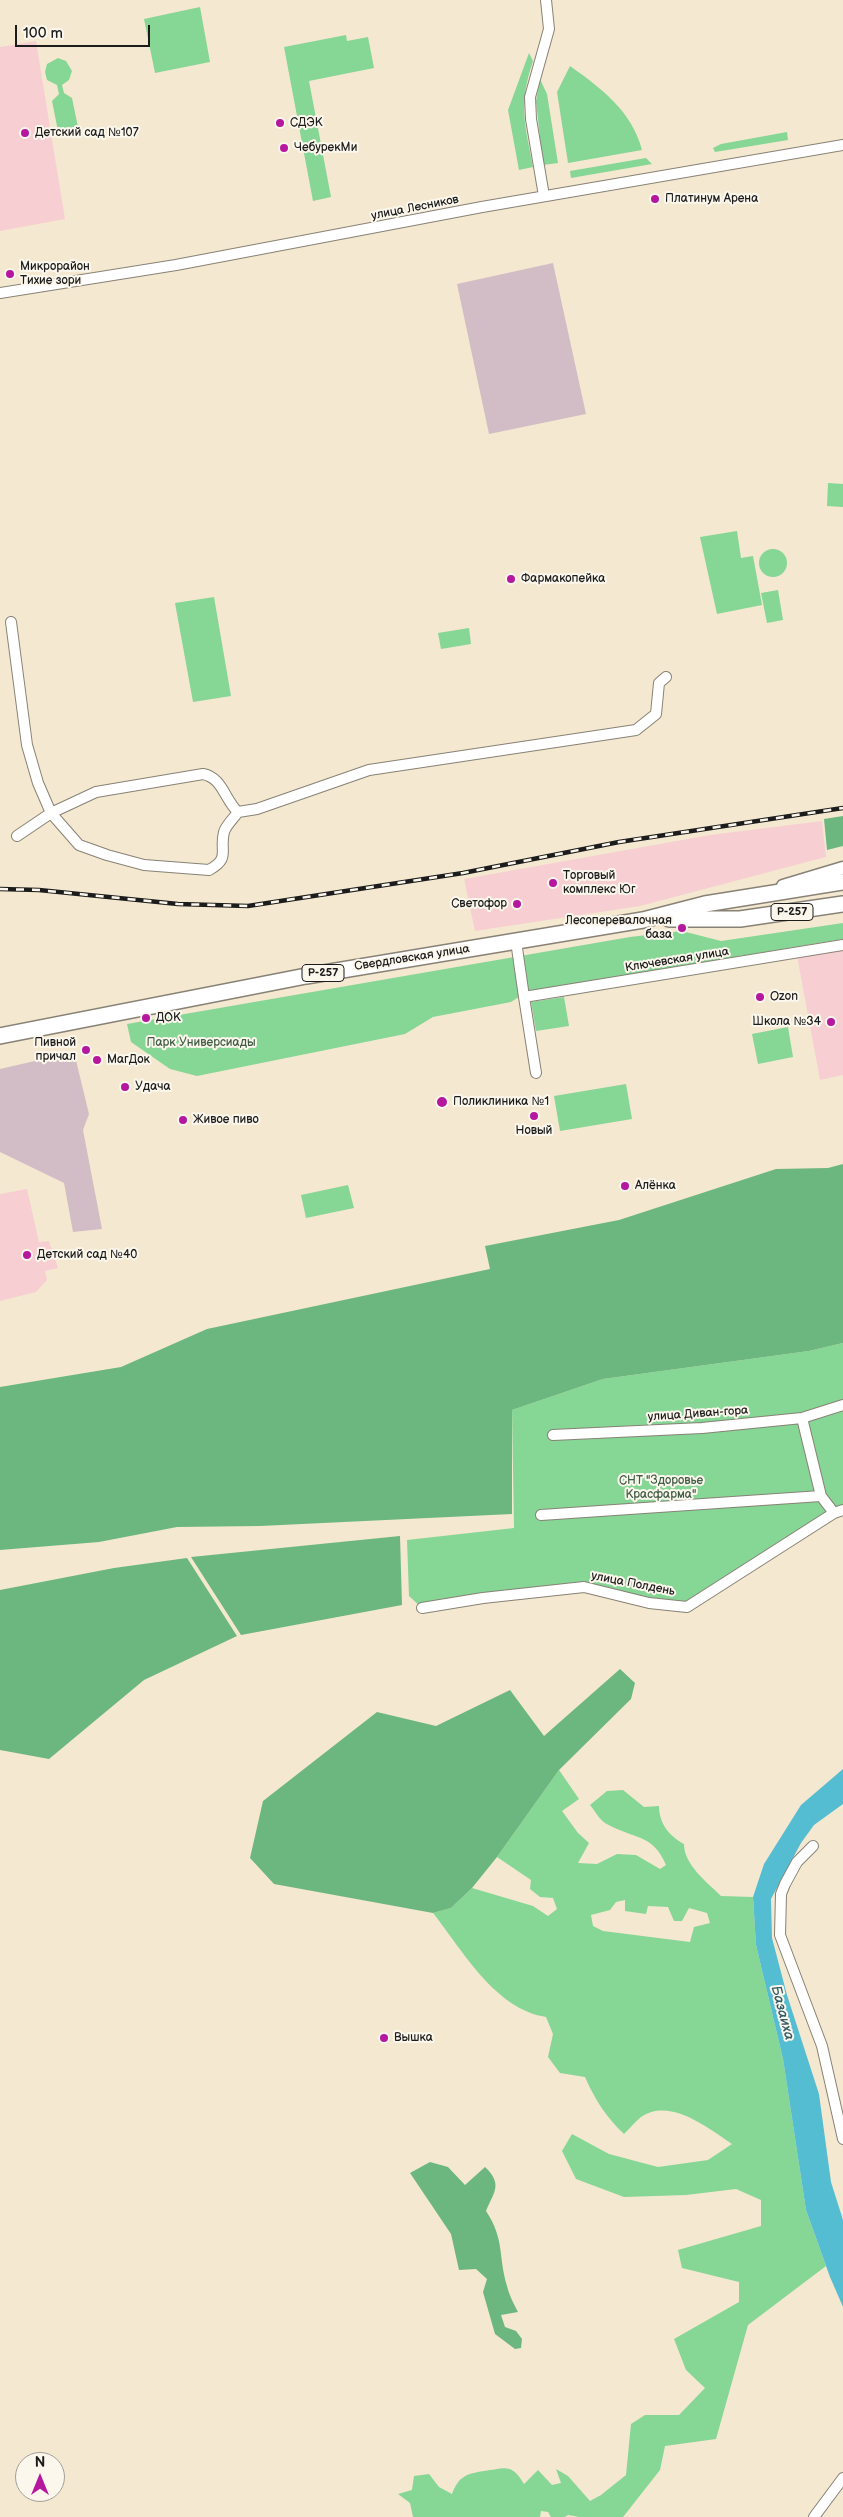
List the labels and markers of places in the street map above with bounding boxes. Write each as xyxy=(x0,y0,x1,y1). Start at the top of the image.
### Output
place label: СДЭК xyxy=(290,116,322,130)
marker: СДЭК xyxy=(274,117,286,129)
place label: Детский сад №107 xyxy=(35,126,139,140)
marker: Детский сад №107 xyxy=(19,127,31,139)
place label: ЧебурекМи xyxy=(294,141,357,155)
marker: ЧебурекМи xyxy=(278,142,290,154)
place label: Платинум Арена xyxy=(665,192,758,206)
marker: Платинум Арена xyxy=(649,193,661,205)
place label: Микрорайон Тихие зори xyxy=(20,260,90,288)
marker: Микрорайон Тихие зори xyxy=(4,268,16,280)
place label: Фармакопейка xyxy=(521,572,605,586)
marker: Фармакопейка xyxy=(505,573,517,585)
place label: Торговый комплекс Юг xyxy=(563,869,636,897)
marker: Торговый комплекс Юг xyxy=(547,877,559,889)
place label: Светофор xyxy=(451,897,507,911)
marker: Светофор xyxy=(511,898,523,910)
place label: Лесоперевалочная база xyxy=(565,914,672,942)
marker: Лесоперевалочная база xyxy=(676,922,688,934)
place label: Ozon xyxy=(770,990,798,1004)
marker: Ozon xyxy=(754,991,766,1003)
place label: ДОК xyxy=(156,1011,181,1025)
marker: ДОК xyxy=(140,1012,152,1024)
place label: Школа №34 xyxy=(752,1015,821,1029)
marker: Школа №34 xyxy=(825,1016,837,1028)
place label: Пивной причал xyxy=(34,1036,76,1064)
marker: Пивной причал xyxy=(80,1044,92,1056)
place label: МагДок xyxy=(107,1053,150,1067)
marker: МагДок xyxy=(91,1054,103,1066)
place label: Удача xyxy=(135,1080,171,1094)
marker: Удача xyxy=(119,1081,131,1093)
marker: Поликлиника №1 xyxy=(435,1095,449,1109)
place label: Поликлиника №1 xyxy=(453,1095,549,1109)
marker: Новый xyxy=(528,1110,540,1122)
place label: Живое пиво xyxy=(193,1113,259,1127)
marker: Живое пиво xyxy=(177,1114,189,1126)
place label: Новый xyxy=(516,1124,552,1138)
place label: Алёнка xyxy=(635,1179,676,1193)
marker: Алёнка xyxy=(619,1180,631,1192)
place label: Детский сад №40 xyxy=(37,1248,137,1262)
marker: Детский сад №40 xyxy=(21,1249,33,1261)
place label: Вышка xyxy=(394,2031,433,2045)
marker: Вышка xyxy=(378,2032,390,2044)

